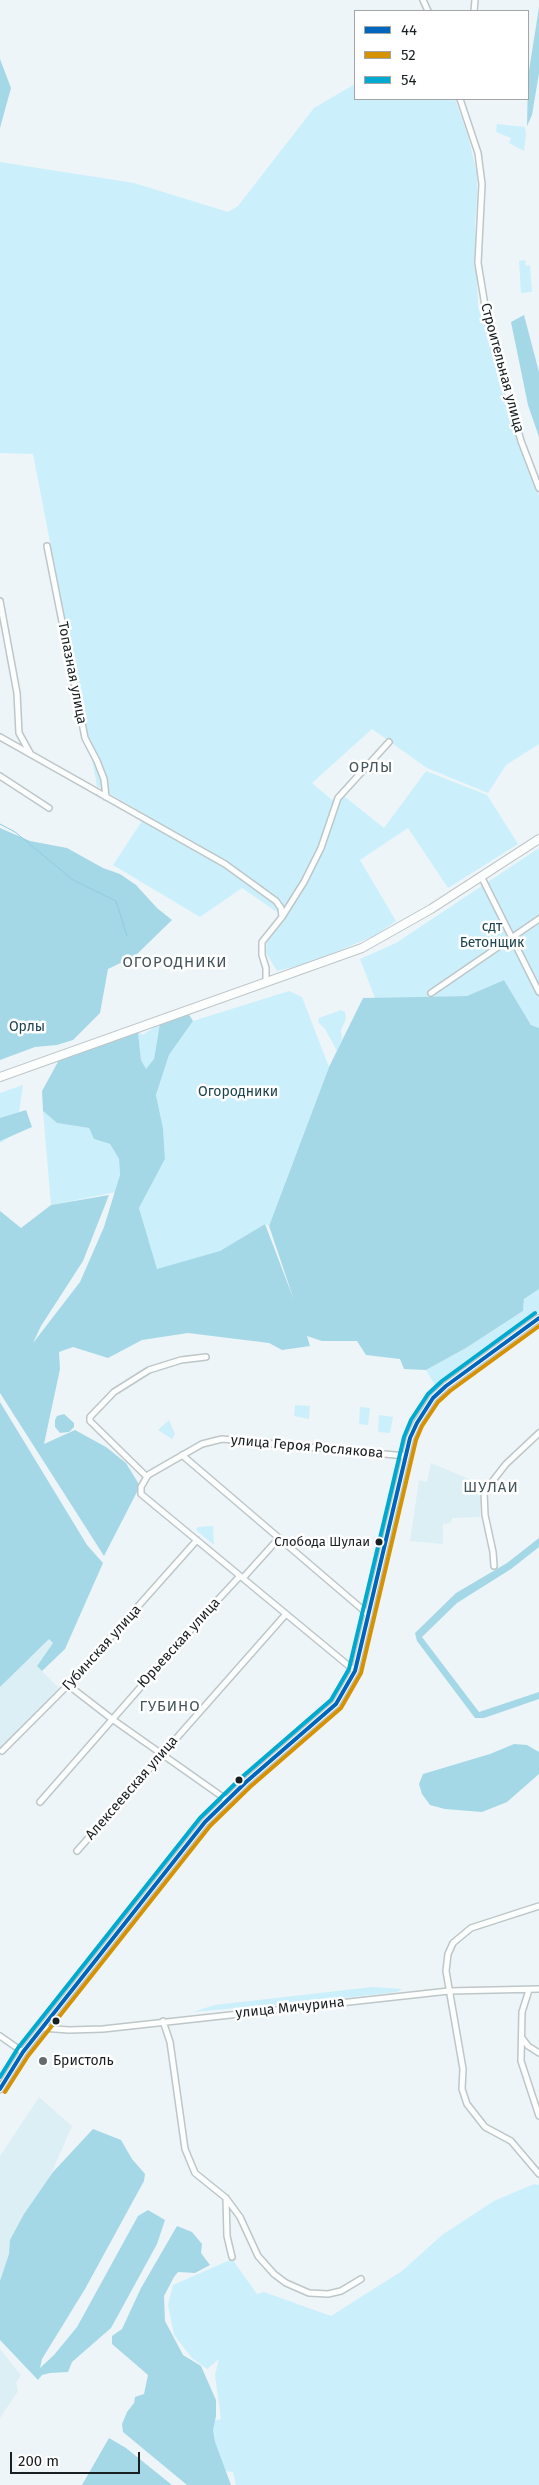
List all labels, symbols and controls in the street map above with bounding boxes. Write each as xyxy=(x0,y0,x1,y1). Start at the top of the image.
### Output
legend xyxy=(354,10,529,100)
text: 44 xyxy=(401,21,417,39)
text: 52 xyxy=(401,46,416,64)
text: 54 xyxy=(401,71,417,89)
street label: Строительная улица xyxy=(477,301,527,435)
street label: Топазная улица xyxy=(54,620,90,726)
district label: ОРЛЫ xyxy=(348,759,394,777)
park label: сдт Бетонщик xyxy=(460,919,524,952)
district label: ОГОРОДНИКИ xyxy=(121,954,229,972)
park label: Орлы xyxy=(9,1019,45,1035)
park label: Огородники xyxy=(198,1084,278,1100)
street label: улица Героя Рослякова xyxy=(230,1432,384,1462)
district label: ШУЛАИ xyxy=(463,1479,519,1497)
place label: Слобода Шулаи xyxy=(274,1534,370,1550)
marker: Слобода Шулаи xyxy=(374,1537,384,1547)
street label: Юрьевская улица xyxy=(134,1595,224,1691)
street label: Губинская улица xyxy=(59,1602,145,1694)
district label: ГУБИНО xyxy=(139,1698,201,1716)
street label: Алексеевская улица xyxy=(82,1733,182,1843)
unlabelled marker xyxy=(234,1775,244,1785)
street label: улица Мичурина xyxy=(235,1994,345,2022)
unlabelled marker xyxy=(51,2016,61,2026)
place label: Бристоль xyxy=(53,2053,114,2069)
marker: Бристоль xyxy=(37,2055,49,2067)
scale bar xyxy=(12,2442,142,2474)
text: 200 m xyxy=(18,2452,59,2470)

